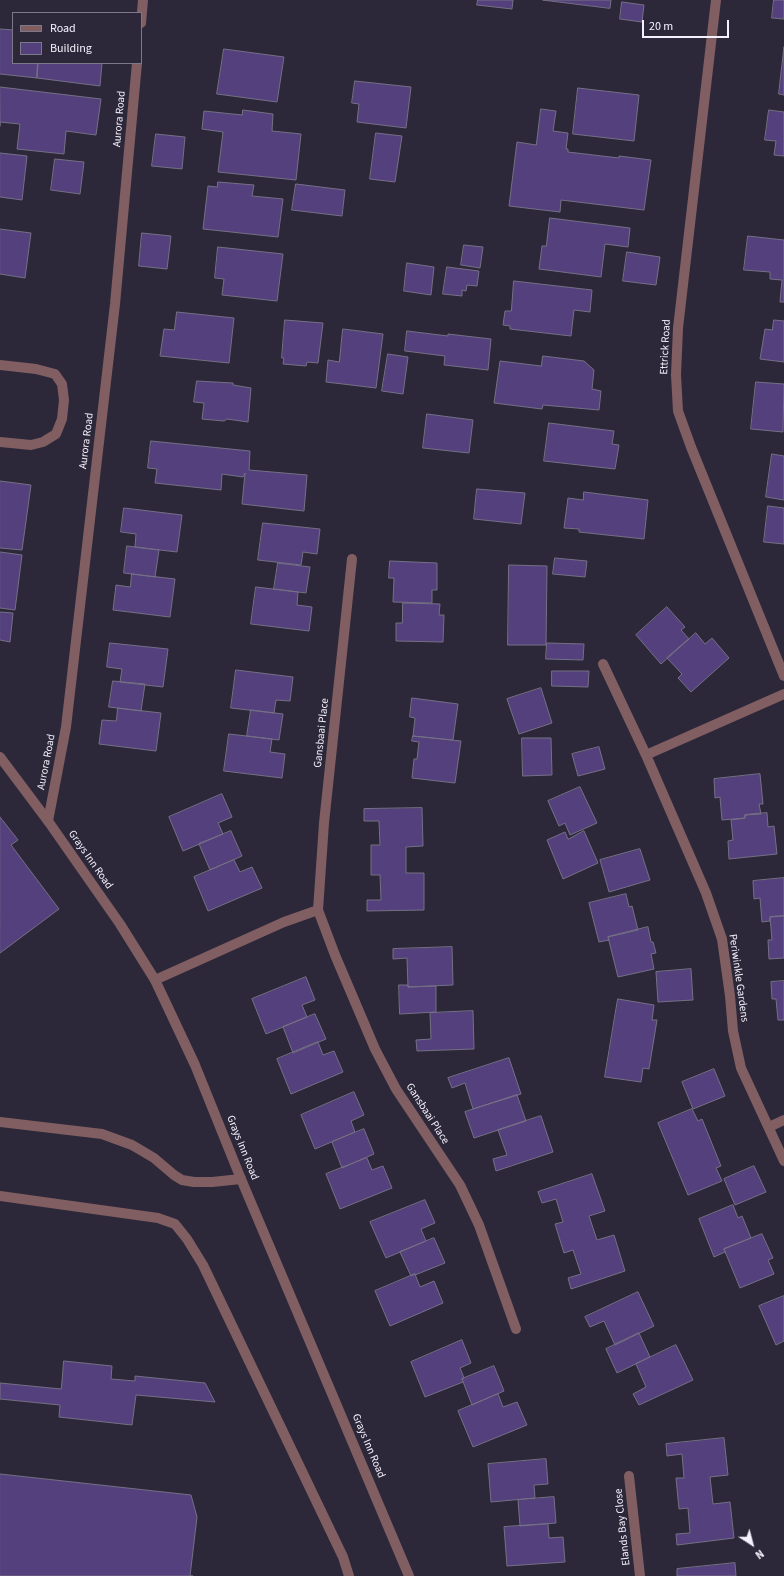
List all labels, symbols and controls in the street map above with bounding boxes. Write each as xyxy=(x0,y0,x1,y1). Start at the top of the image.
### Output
legend xyxy=(12,12,142,64)
scale bar xyxy=(644,12,731,38)
text: 20 m xyxy=(649,18,673,35)
text: Road xyxy=(50,20,76,37)
text: Building xyxy=(50,40,92,57)
street label: Aurora Road xyxy=(111,90,129,148)
street label: Ettrick Road xyxy=(658,319,674,375)
street label: Aurora Road xyxy=(77,412,97,470)
street label: Gansbaai Place xyxy=(312,698,332,768)
street label: Aurora Road xyxy=(35,733,59,791)
street label: Grays Inn Road xyxy=(65,828,115,892)
street label: Periwinkle Gardens xyxy=(725,933,751,1023)
street label: Gansbaai Place xyxy=(402,1081,452,1147)
street label: Grays Inn Road xyxy=(223,1114,261,1182)
street label: Grays Inn Road xyxy=(349,1412,387,1480)
street label: Elands Bay Close xyxy=(612,1488,634,1566)
north arrow xyxy=(732,1524,772,1564)
text: N xyxy=(752,1546,767,1562)

